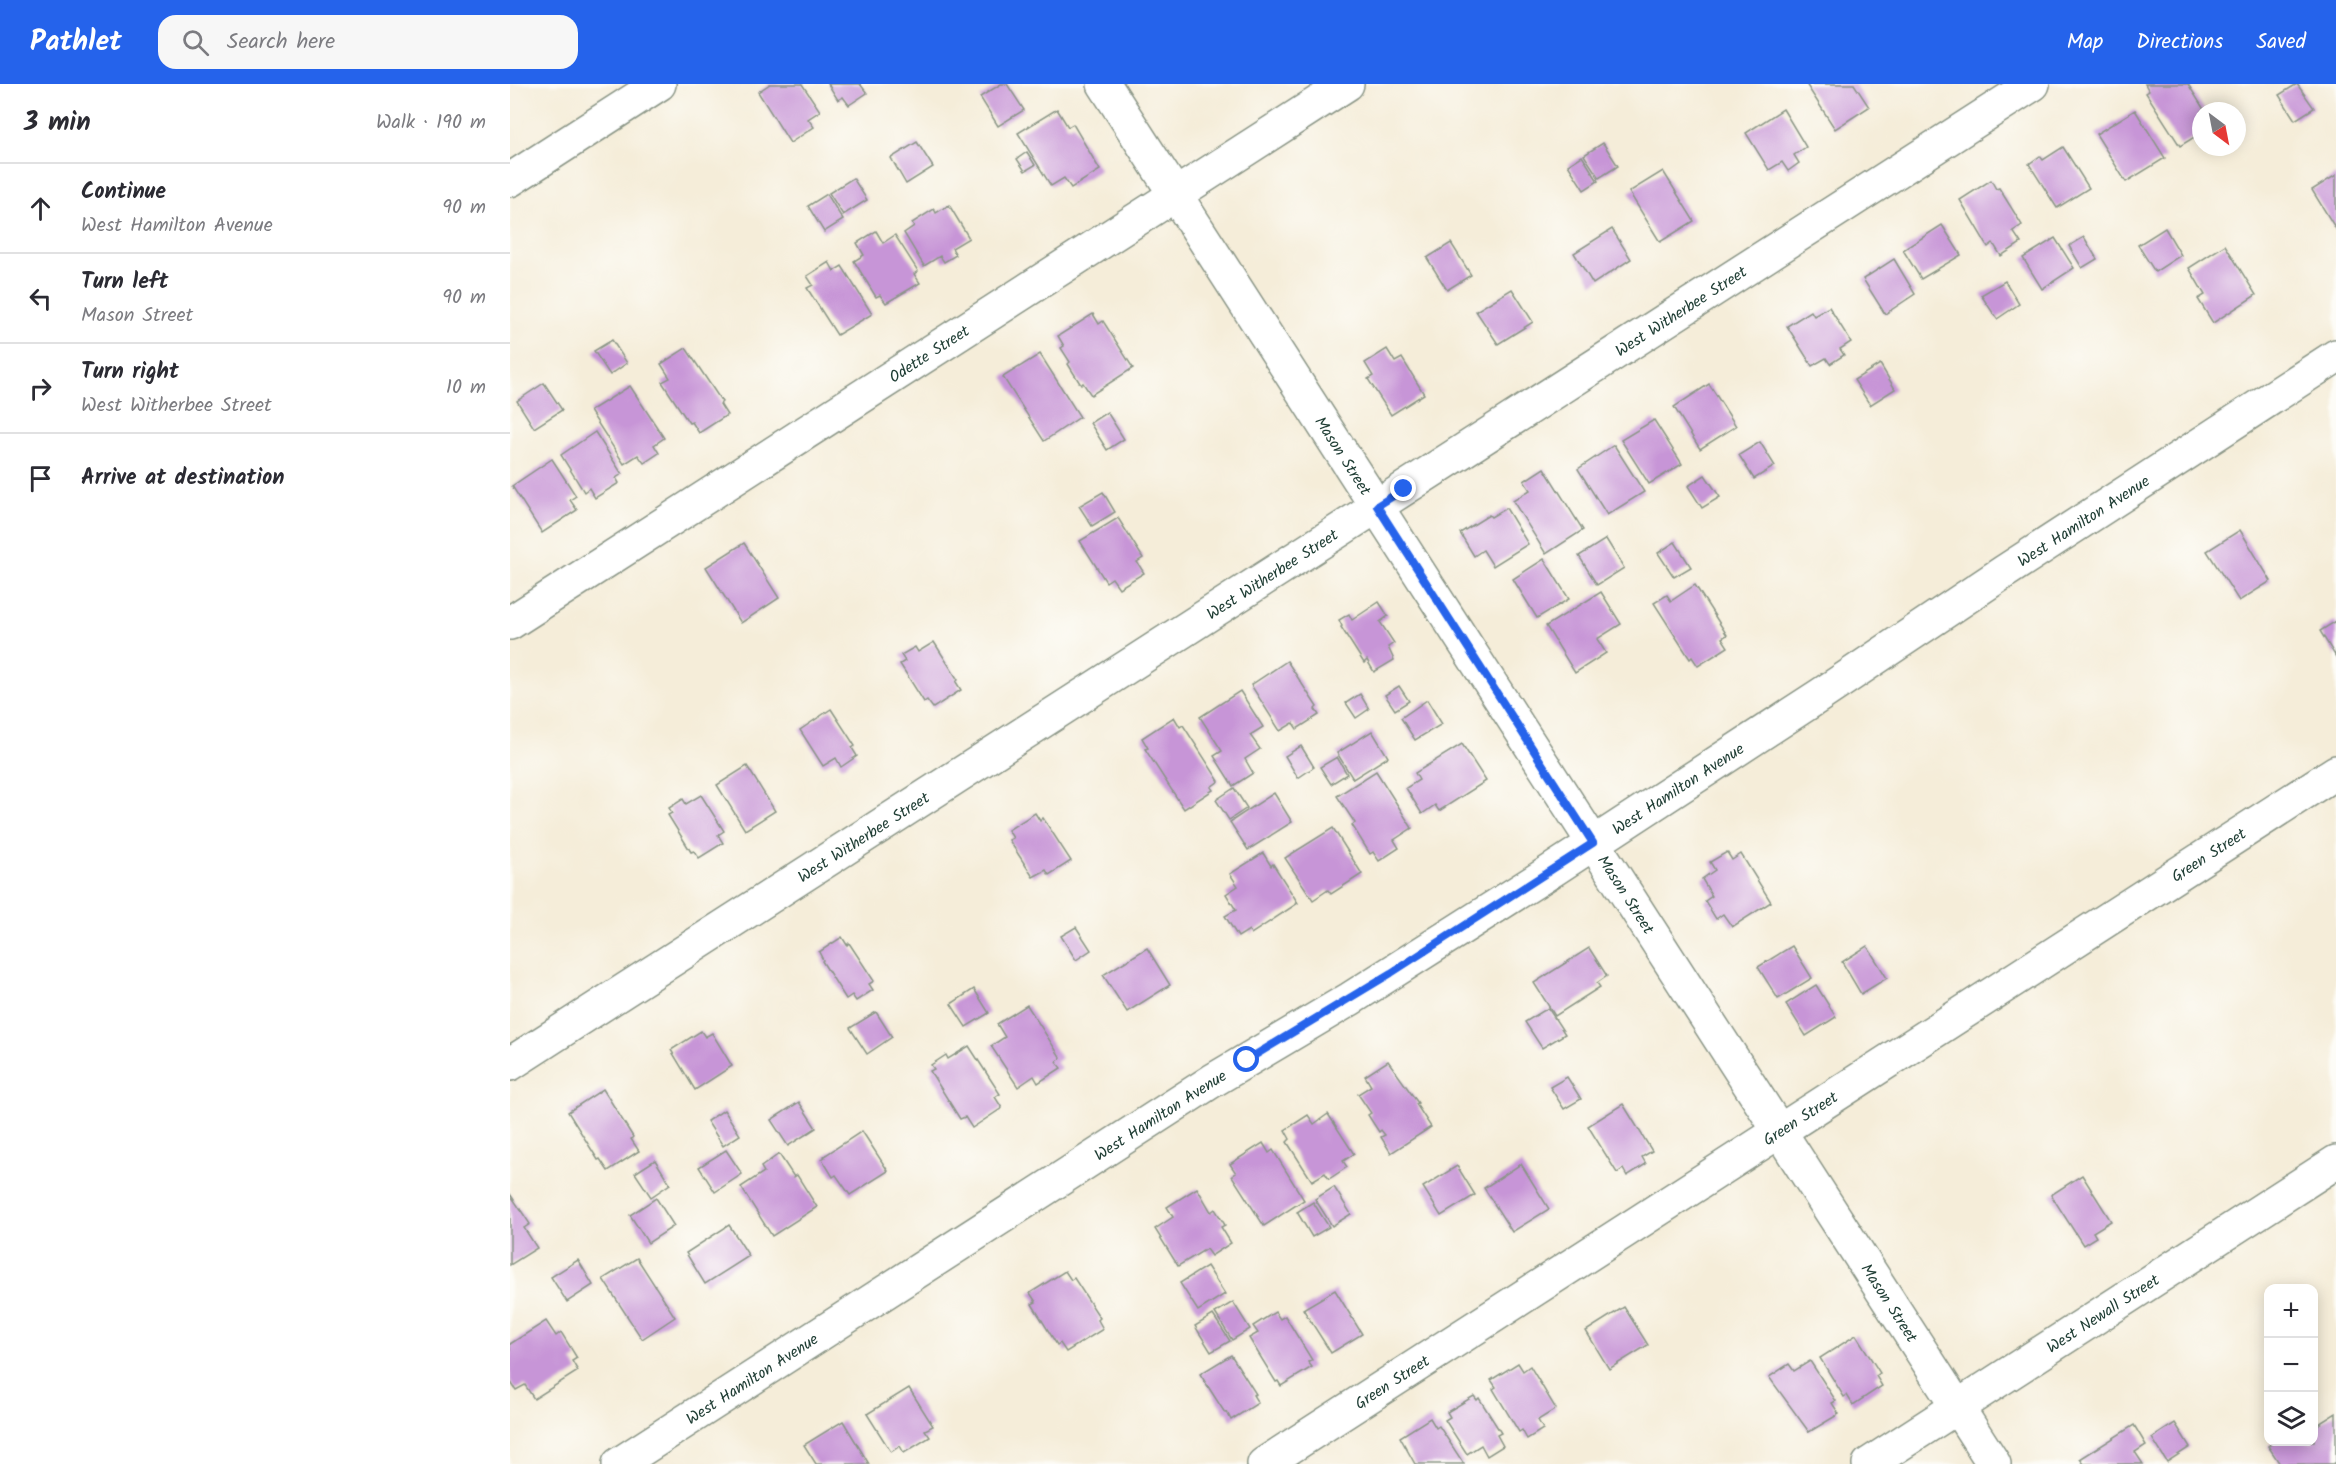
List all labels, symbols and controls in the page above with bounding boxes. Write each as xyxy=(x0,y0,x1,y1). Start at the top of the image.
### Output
search box xyxy=(158,15,578,69)
text: Pathlet xyxy=(30,20,122,65)
text: Search here xyxy=(227,25,335,60)
icon: search xyxy=(179,26,212,59)
text: Map xyxy=(2067,26,2103,59)
text: Directions xyxy=(2136,26,2223,59)
text: Saved xyxy=(2256,26,2306,59)
text: 3 min xyxy=(24,102,91,144)
north arrow xyxy=(2192,102,2246,156)
text: Walk · 190 m xyxy=(376,107,486,139)
text: Continue xyxy=(81,175,166,210)
icon: ahead xyxy=(24,192,57,225)
text: 90 m xyxy=(442,192,486,224)
text: West Hamilton Avenue xyxy=(81,210,273,242)
street label: West Witherbee Street xyxy=(1610,260,1753,364)
text: Turn left xyxy=(81,265,168,300)
icon: left xyxy=(24,282,57,315)
text: 90 m xyxy=(442,282,486,314)
text: Mason Street xyxy=(81,300,193,332)
street label: Odette Street xyxy=(884,319,975,390)
text: Turn right xyxy=(81,355,179,390)
icon: right xyxy=(24,372,57,405)
text: 10 m xyxy=(446,372,486,404)
text: West Witherbee Street xyxy=(81,390,272,422)
street label: Mason Street xyxy=(1307,412,1378,501)
text: Arrive at destination xyxy=(81,461,284,496)
icon: arrive xyxy=(24,462,57,495)
street label: West Hamilton Avenue xyxy=(2013,469,2155,574)
route end xyxy=(1390,475,1416,501)
street label: West Witherbee Street xyxy=(1202,523,1344,627)
street label: West Hamilton Avenue xyxy=(1607,737,1750,842)
street label: West Witherbee Street xyxy=(793,786,936,890)
street label: Green Street xyxy=(2167,822,2252,889)
street label: Mason Street xyxy=(1590,850,1660,940)
route start xyxy=(1233,1046,1259,1072)
street label: West Hamilton Avenue xyxy=(1090,1064,1232,1168)
street label: Green Street xyxy=(1758,1085,1844,1153)
street label: Mason Street xyxy=(1854,1259,1924,1349)
street label: West Newall Street xyxy=(2042,1268,2165,1360)
map controls xyxy=(2264,1284,2318,1446)
button: + xyxy=(2264,1284,2318,1338)
street label: West Hamilton Avenue xyxy=(681,1327,824,1432)
button: − xyxy=(2264,1338,2318,1392)
street label: Green Street xyxy=(1350,1349,1436,1416)
button: layers xyxy=(2264,1392,2318,1446)

